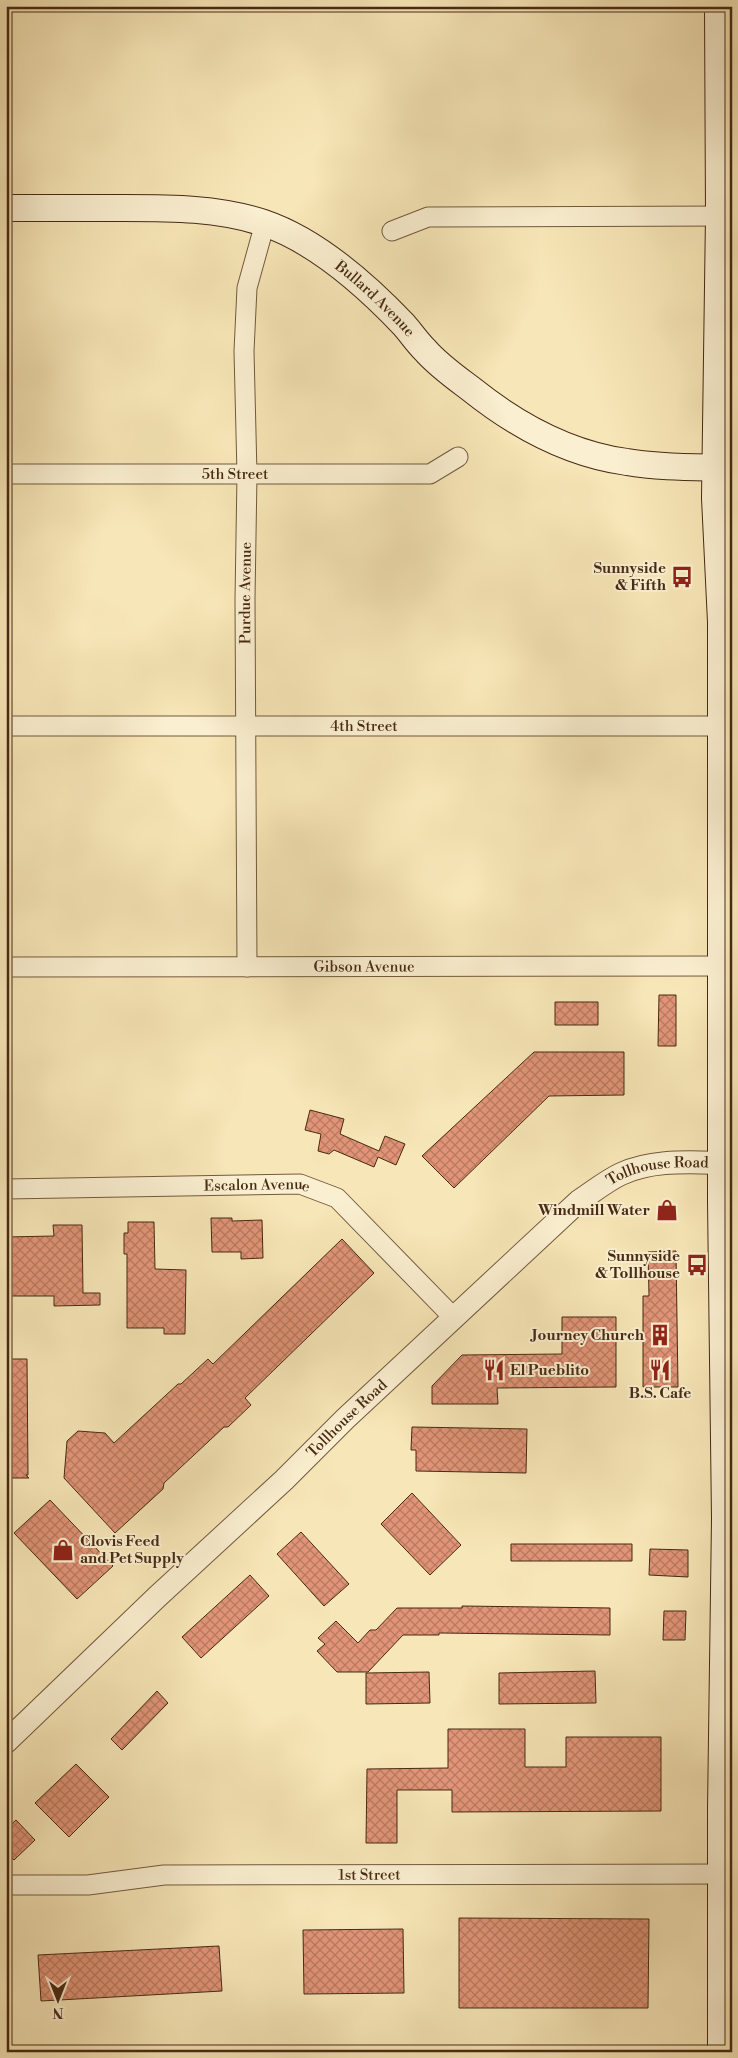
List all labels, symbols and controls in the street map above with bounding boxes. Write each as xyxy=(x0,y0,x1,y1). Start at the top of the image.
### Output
street label: Bullard Avenue xyxy=(330,256,419,341)
street label: 5th Street xyxy=(202,465,269,484)
street label: Purdue Avenue xyxy=(236,542,256,644)
place label: Sunnyside & Fifth xyxy=(593,559,667,595)
bus stop icon: Sunnyside & Fifth xyxy=(669,564,695,590)
street label: 4th Street xyxy=(330,717,398,736)
street label: Gibson Avenue xyxy=(313,957,415,977)
street label: Tollhouse Road xyxy=(603,1153,709,1190)
street label: Escalon Avenue xyxy=(204,1175,313,1197)
shop icon: Windmill Water xyxy=(654,1197,680,1223)
place label: Windmill Water xyxy=(537,1201,650,1220)
place label: Sunnyside & Tollhouse xyxy=(595,1247,680,1283)
bus stop icon: Sunnyside & Tollhouse xyxy=(684,1252,710,1278)
building icon: Journey Church xyxy=(647,1322,673,1348)
place label: Journey Church xyxy=(530,1326,645,1345)
restaurant icon: El Pueblito xyxy=(481,1357,507,1383)
restaurant icon: B.S. Cafe xyxy=(647,1357,673,1383)
place label: El Pueblito xyxy=(510,1361,589,1380)
street label: Tollhouse Road xyxy=(303,1375,392,1462)
place label: B.S. Cafe xyxy=(629,1384,691,1403)
place label: Clovis Feed and Pet Supply xyxy=(80,1532,184,1568)
shop icon: Clovis Feed and Pet Supply xyxy=(50,1537,76,1563)
street label: 1st Street xyxy=(338,1866,401,1885)
north arrow xyxy=(32,1976,82,2026)
text: N xyxy=(52,2003,64,2021)

